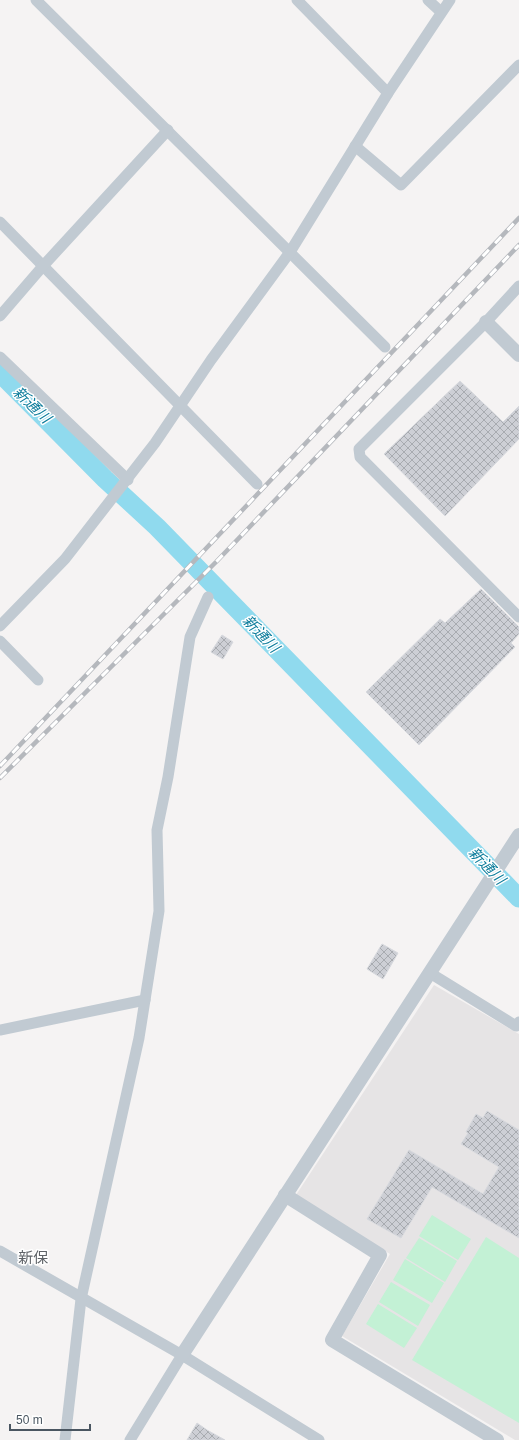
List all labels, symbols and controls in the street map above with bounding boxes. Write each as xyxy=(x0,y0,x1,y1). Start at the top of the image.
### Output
water label: 新通川 xyxy=(10,383,56,428)
water label: 新通川 xyxy=(240,612,284,657)
water label: 新通川 xyxy=(466,844,510,889)
district label: 新保 xyxy=(18,1249,48,1266)
scale bar xyxy=(10,1406,90,1432)
text: 50 m xyxy=(16,1413,43,1427)

